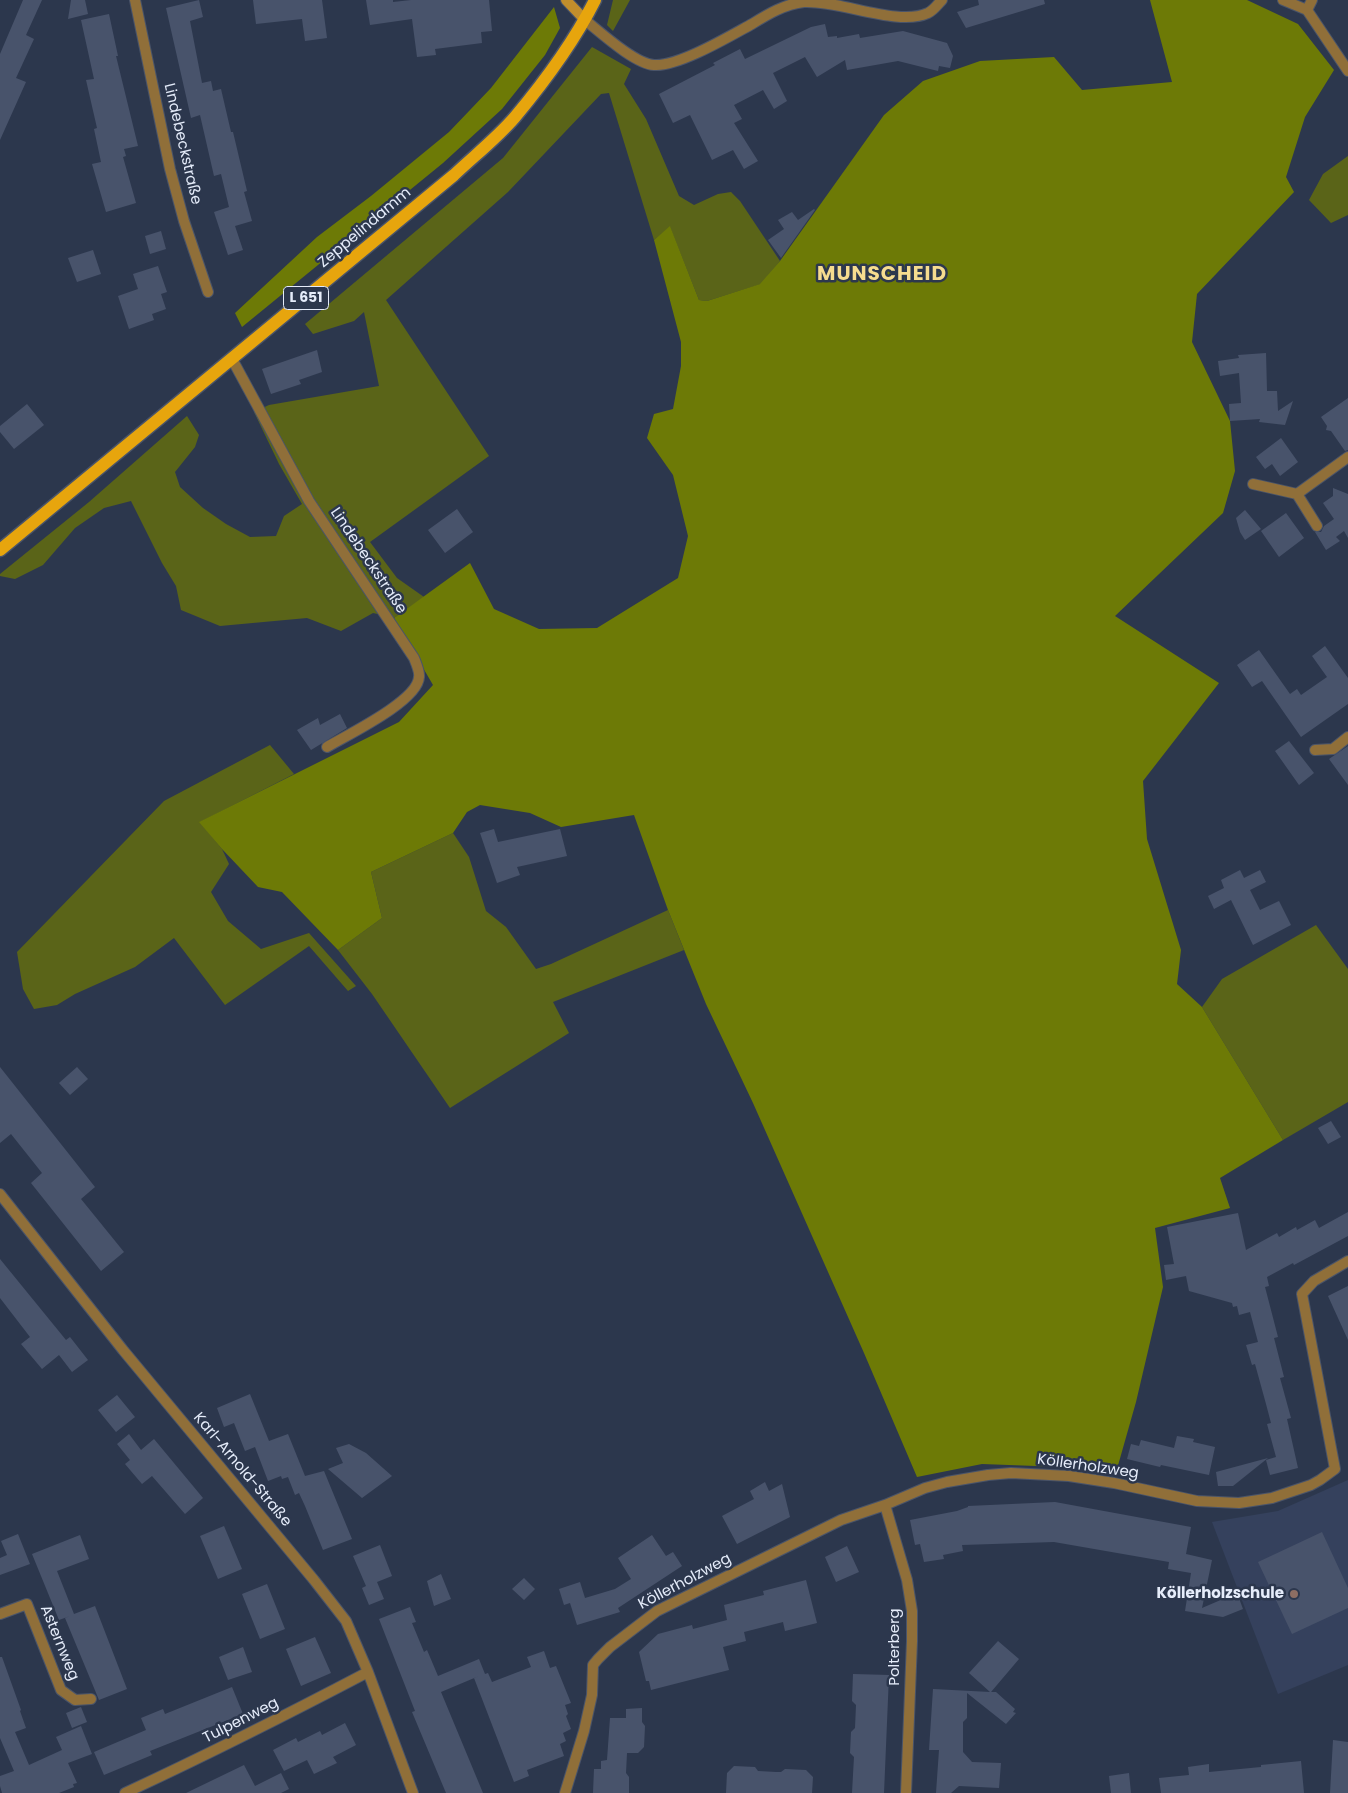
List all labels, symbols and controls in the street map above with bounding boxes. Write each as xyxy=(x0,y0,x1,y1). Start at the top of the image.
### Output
street label: Lindebeckstraße xyxy=(159,82,205,206)
street label: Zeppelindamm xyxy=(315,184,415,272)
district label: MUNSCHEID xyxy=(816,263,948,287)
road number: L 651 xyxy=(284,286,328,310)
street label: Lindebeckstraße xyxy=(326,505,410,617)
street label: Karl-Arnold-Straße xyxy=(189,1409,295,1531)
street label: Köllerholzweg xyxy=(1036,1451,1140,1483)
street label: Köllerholzweg xyxy=(636,1550,734,1614)
place label: Köllerholzschule xyxy=(1157,1585,1284,1603)
marker: Köllerholzschule xyxy=(1288,1588,1300,1600)
street label: Asternweg xyxy=(36,1603,82,1683)
street label: Polterberg xyxy=(886,1608,904,1686)
street label: Tulpenweg xyxy=(200,1694,282,1748)

